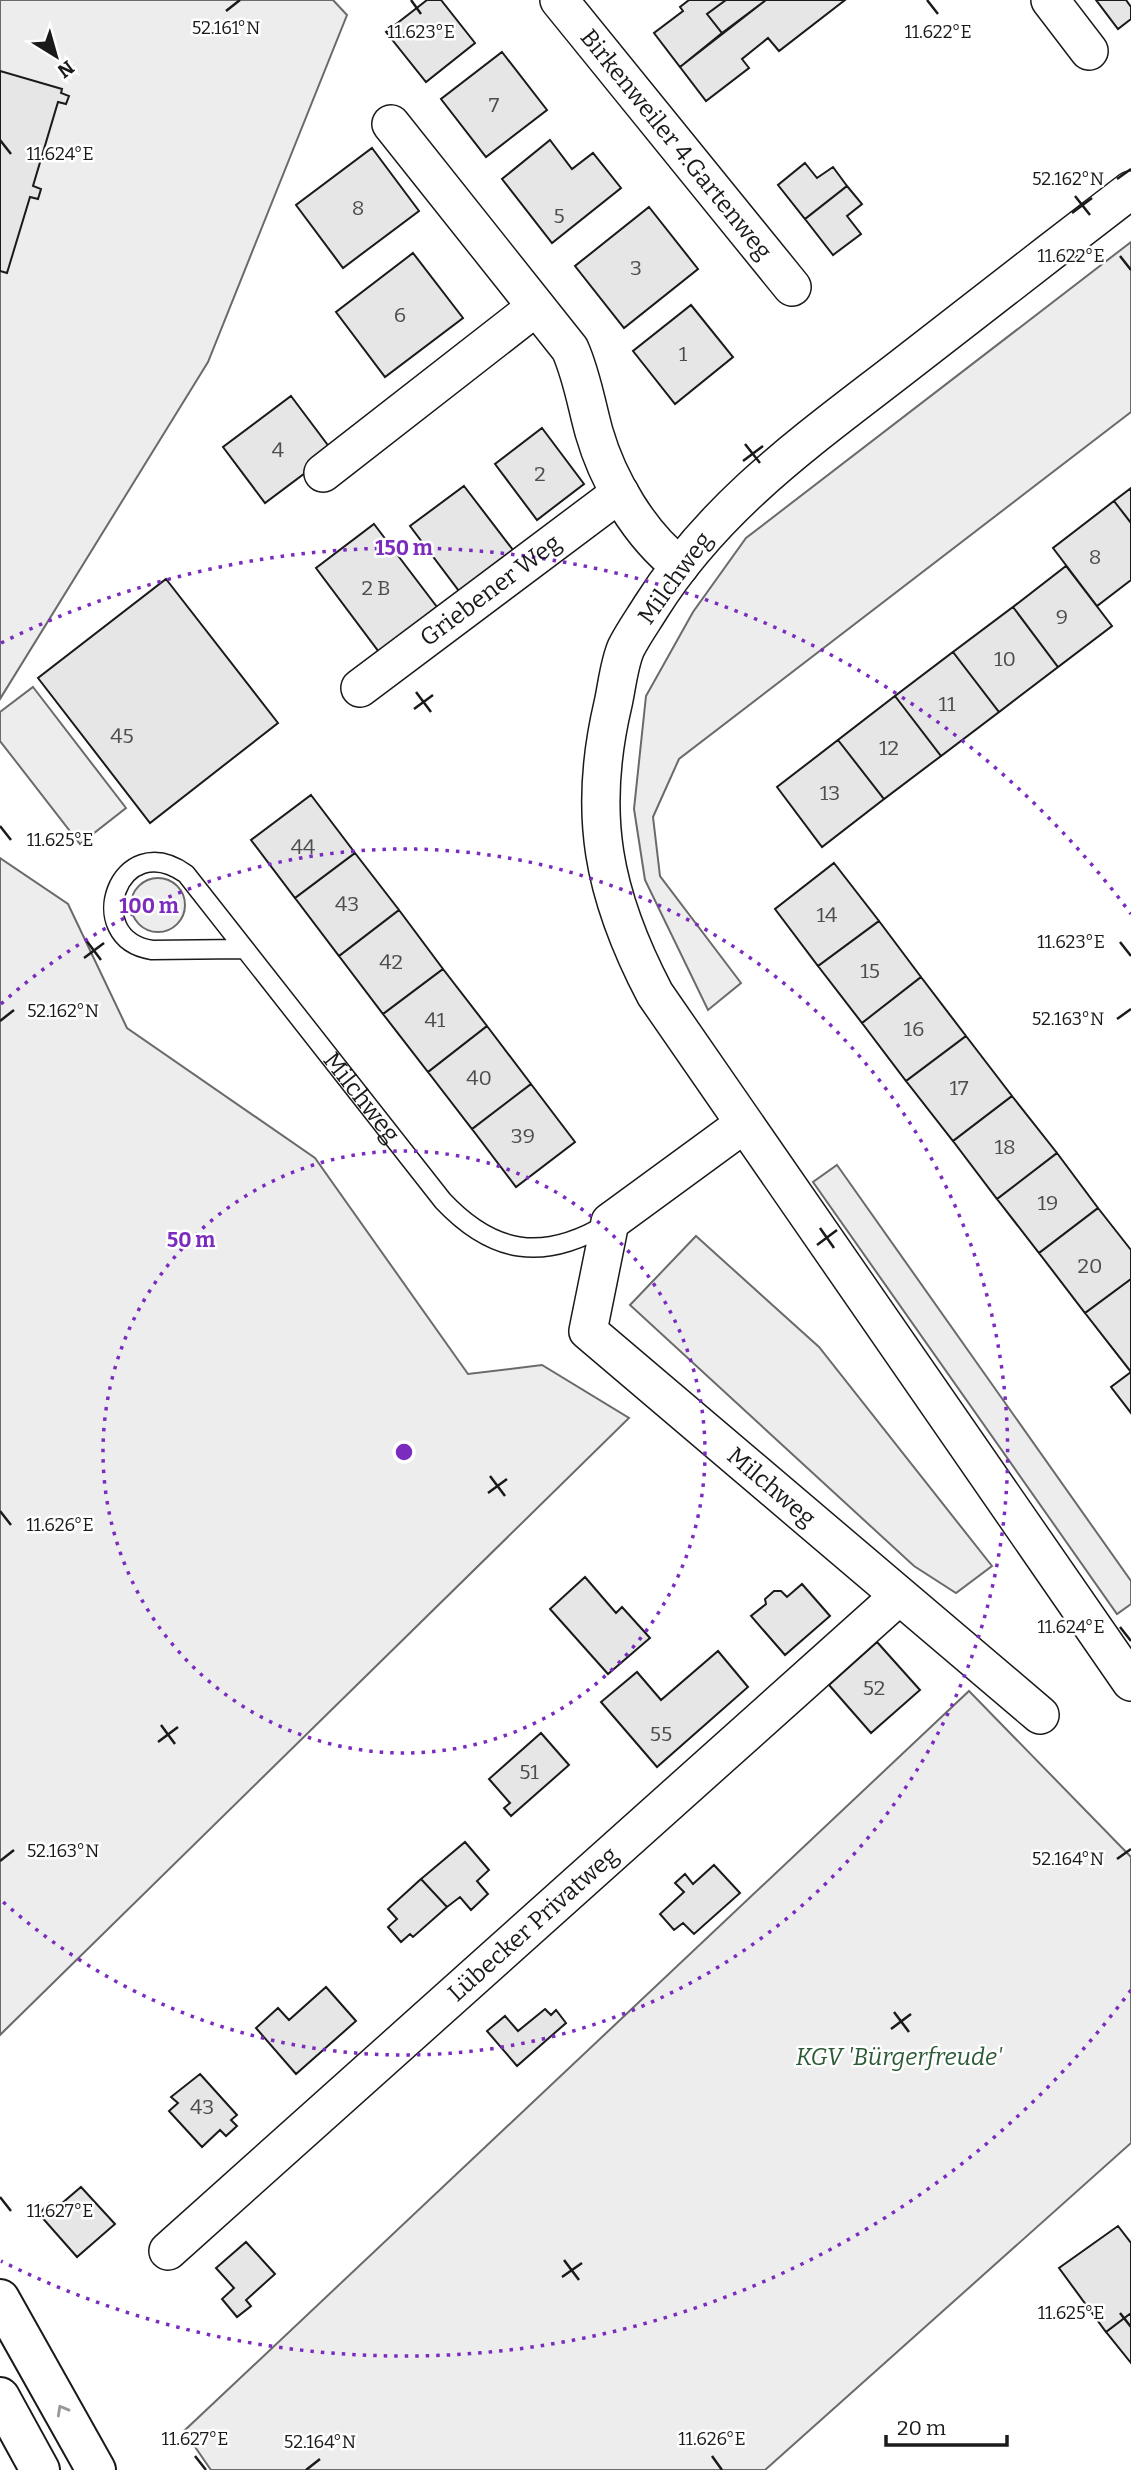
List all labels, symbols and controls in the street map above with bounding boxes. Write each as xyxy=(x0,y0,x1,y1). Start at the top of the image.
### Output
text: 52.161°N xyxy=(192,17,260,39)
north arrow xyxy=(21,21,91,91)
text: 11.623°E xyxy=(387,21,455,43)
text: 11.622°E xyxy=(904,21,972,43)
street label: Birkenweiler 4.Gartenweg xyxy=(575,24,778,265)
text: N xyxy=(53,56,79,83)
house number: 7 xyxy=(489,92,500,118)
text: 11.624°E xyxy=(26,143,94,165)
text: 52.162°N xyxy=(1032,168,1104,190)
house number: 8 xyxy=(352,195,364,221)
house number: 5 xyxy=(553,203,565,229)
text: 11.622°E xyxy=(1037,245,1105,267)
house number: 3 xyxy=(630,255,642,281)
house number: 6 xyxy=(394,302,406,328)
house number: 1 xyxy=(679,341,688,367)
house number: 4 xyxy=(272,437,284,463)
house number: 2 xyxy=(534,461,546,487)
street label: Milchweg xyxy=(632,527,718,629)
street label: Griebener Weg xyxy=(415,528,566,652)
text: 150 m xyxy=(375,535,433,561)
house number: 8 xyxy=(1089,544,1101,570)
house number: 2 B xyxy=(361,575,391,601)
house number: 9 xyxy=(1056,604,1068,630)
house number: 10 xyxy=(994,646,1016,672)
house number: 11 xyxy=(938,691,956,717)
house number: 45 xyxy=(110,723,134,749)
house number: 12 xyxy=(879,735,899,761)
house number: 13 xyxy=(820,780,840,806)
text: 11.625°E xyxy=(27,829,93,851)
house number: 44 xyxy=(291,834,315,860)
house number: 43 xyxy=(335,891,359,917)
text: 100 m xyxy=(119,893,179,919)
house number: 14 xyxy=(817,902,837,928)
text: 11.623°E xyxy=(1037,931,1105,953)
house number: 42 xyxy=(379,949,403,975)
house number: 15 xyxy=(860,958,880,984)
text: 52.162°N xyxy=(27,1000,99,1022)
house number: 41 xyxy=(425,1007,446,1033)
text: 52.163°N xyxy=(1032,1008,1104,1030)
house number: 16 xyxy=(904,1016,924,1042)
street label: Milchweg xyxy=(317,1047,406,1148)
house number: 40 xyxy=(466,1065,492,1091)
house number: 17 xyxy=(950,1075,969,1101)
house number: 39 xyxy=(511,1123,535,1149)
house number: 18 xyxy=(994,1134,1016,1160)
house number: 19 xyxy=(1038,1190,1058,1216)
text: 50 m xyxy=(167,1227,215,1253)
house number: 20 xyxy=(1078,1253,1102,1279)
centre of rings xyxy=(392,1440,416,1464)
street label: Milchweg xyxy=(722,1442,821,1532)
text: 11.626°E xyxy=(26,1514,94,1536)
text: 11.624°E xyxy=(1037,1616,1105,1638)
house number: 52 xyxy=(863,1675,885,1701)
house number: 55 xyxy=(650,1721,672,1747)
house number: 51 xyxy=(519,1759,539,1785)
text: 52.163°N xyxy=(27,1840,99,1862)
street label: Lübecker Privatweg xyxy=(442,1841,624,2007)
text: 52.164°N xyxy=(1032,1848,1104,1870)
park label: KGV 'Bürgerfreude' xyxy=(796,2043,1003,2071)
house number: 43 xyxy=(190,2094,214,2120)
text: 11.627°E xyxy=(27,2200,93,2222)
text: 11.625°E xyxy=(1038,2302,1104,2324)
one-way arrow xyxy=(57,2404,70,2417)
scale bar xyxy=(886,2404,1007,2448)
text: 20 m xyxy=(897,2415,946,2441)
text: 11.627°E xyxy=(162,2428,228,2450)
text: 11.626°E xyxy=(678,2428,746,2450)
text: 52.164°N xyxy=(284,2431,356,2453)

